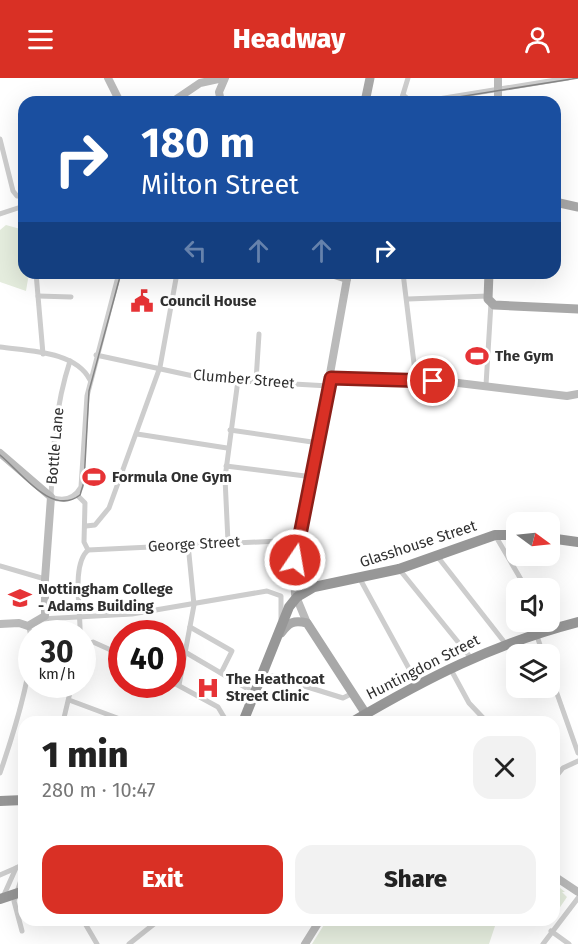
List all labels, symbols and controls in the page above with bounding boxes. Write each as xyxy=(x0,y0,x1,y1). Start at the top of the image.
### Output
icon: menu xyxy=(24,23,57,56)
text: Headway xyxy=(233,23,345,55)
icon: person xyxy=(521,23,554,56)
text: 180 m xyxy=(141,118,255,168)
icon: right xyxy=(42,120,120,198)
text: Milton Street xyxy=(141,169,299,201)
icon: left xyxy=(179,234,212,267)
icon: ahead xyxy=(242,234,275,267)
icon: ahead xyxy=(305,234,338,267)
icon: right xyxy=(368,234,401,267)
public building icon: Council House xyxy=(129,288,155,314)
place label: Council House xyxy=(160,292,257,310)
sports icon: The Gym xyxy=(464,343,490,369)
place label: The Gym xyxy=(495,347,554,365)
pin xyxy=(407,355,458,406)
icon: arrive xyxy=(416,364,449,397)
street label: Clumber Street xyxy=(193,366,296,392)
street label: Bottle Lane xyxy=(43,407,67,485)
sports icon: Formula One Gym xyxy=(81,464,107,490)
place label: Formula One Gym xyxy=(112,468,232,486)
north arrow xyxy=(506,512,560,566)
map controls xyxy=(506,512,560,698)
street label: Glasshouse Street xyxy=(357,516,479,571)
position arrow xyxy=(263,528,327,592)
street label: George Street xyxy=(147,533,241,555)
button: sound xyxy=(506,578,560,632)
place label: Nottingham College - Adams Building xyxy=(38,580,173,615)
school or university icon: Nottingham College - Adams Building xyxy=(7,585,33,611)
speed limit sign: 40 xyxy=(108,620,186,698)
street label: Huntingdon Street xyxy=(363,630,483,703)
text: 30 xyxy=(40,634,74,670)
button: layers xyxy=(506,644,560,698)
text: km/h xyxy=(38,665,76,683)
place label: The Heathcoat Street Clinic xyxy=(226,670,325,705)
hospital icon: The Heathcoat Street Clinic xyxy=(195,675,221,701)
text: 1 min xyxy=(42,733,128,777)
button: close xyxy=(473,736,536,799)
text: 280 m · 10:47 xyxy=(42,778,155,802)
button: Exit xyxy=(42,845,283,914)
button: Share xyxy=(295,845,536,914)

